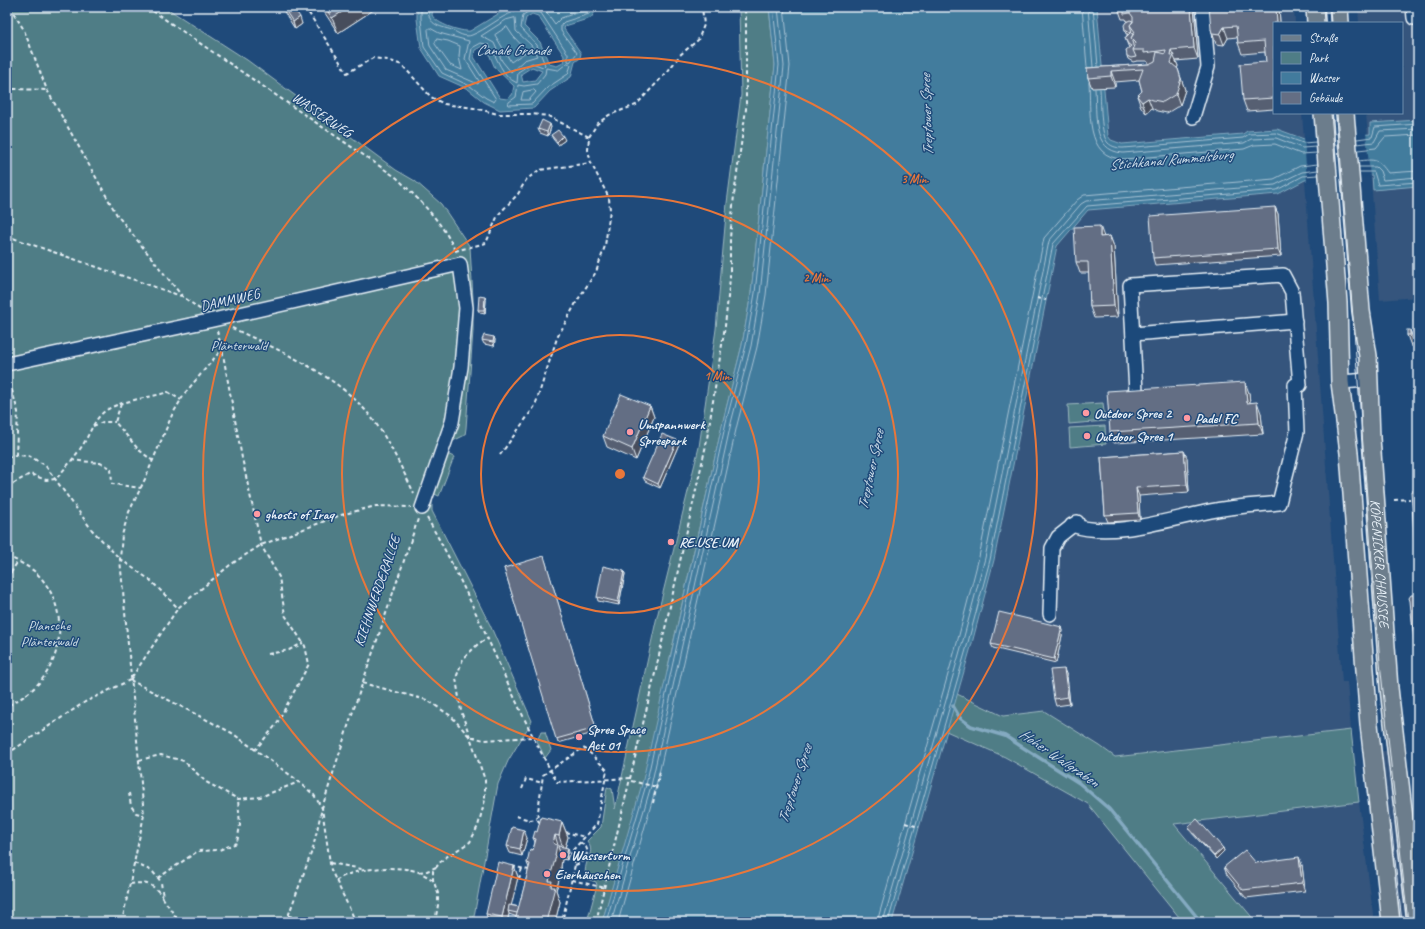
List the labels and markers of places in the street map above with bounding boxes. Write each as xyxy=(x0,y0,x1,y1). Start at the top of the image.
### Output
place label: Outdoor Spree 2 xyxy=(1094,405,1173,422)
marker: Outdoor Spree 2 xyxy=(1081,408,1091,418)
place label: Padel FC xyxy=(1195,410,1239,427)
marker: Padel FC xyxy=(1182,413,1192,423)
place label: Umspannwerk Spreepark xyxy=(638,416,706,449)
marker: Umspannwerk Spreepark xyxy=(625,427,635,437)
place label: Outdoor Spree 1 xyxy=(1095,428,1174,445)
marker: Outdoor Spree 1 xyxy=(1082,431,1092,441)
centre of rings xyxy=(613,467,627,481)
place label: ghosts of Iraq xyxy=(265,506,336,523)
marker: ghosts of Iraq xyxy=(252,509,262,519)
place label: RE.USE.UM xyxy=(679,534,739,551)
marker: RE.USE.UM xyxy=(666,537,676,547)
place label: Spree Space Act 01 xyxy=(587,721,646,754)
marker: Spree Space Act 01 xyxy=(574,732,584,742)
place label: Wasserturm xyxy=(571,847,631,864)
marker: Wasserturm xyxy=(558,850,568,860)
place label: Eierhäuschen xyxy=(555,866,621,883)
marker: Eierhäuschen xyxy=(542,869,552,879)

